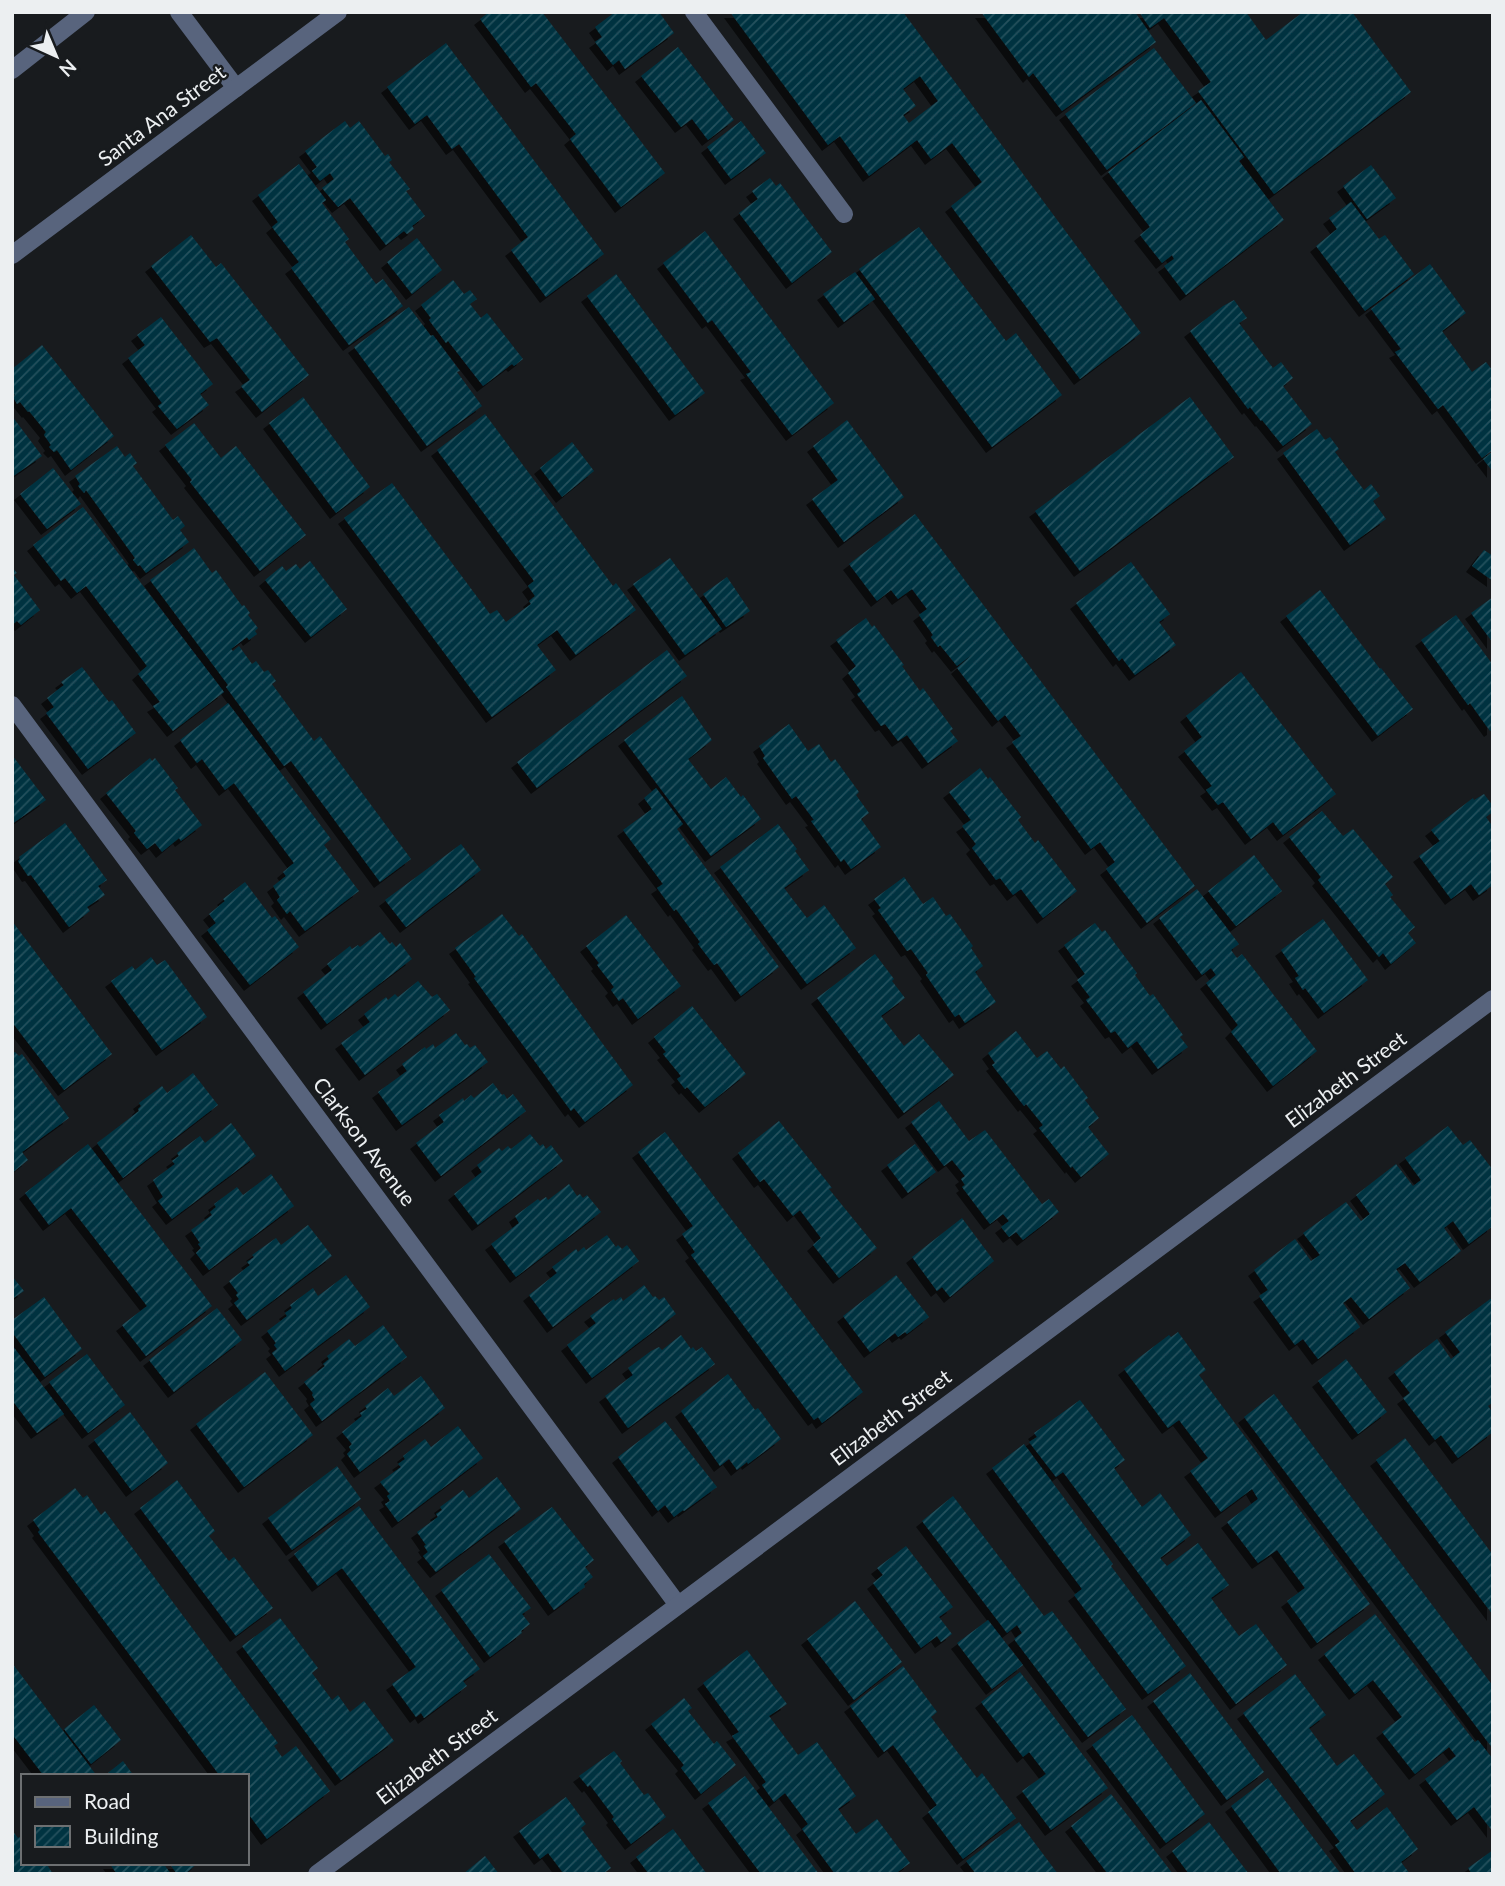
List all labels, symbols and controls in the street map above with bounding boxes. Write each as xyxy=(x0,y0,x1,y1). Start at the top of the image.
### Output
north arrow xyxy=(21,21,91,91)
text: N xyxy=(55,55,81,82)
street label: Santa Ana Street xyxy=(93,59,230,171)
street label: Elizabeth Street xyxy=(1280,1025,1411,1132)
street label: Clarkson Avenue xyxy=(309,1072,422,1210)
street label: Elizabeth Street xyxy=(825,1363,956,1470)
street label: Elizabeth Street xyxy=(371,1702,502,1809)
legend xyxy=(21,1774,248,1865)
text: Road xyxy=(84,1788,131,1813)
text: Building xyxy=(84,1823,159,1848)

